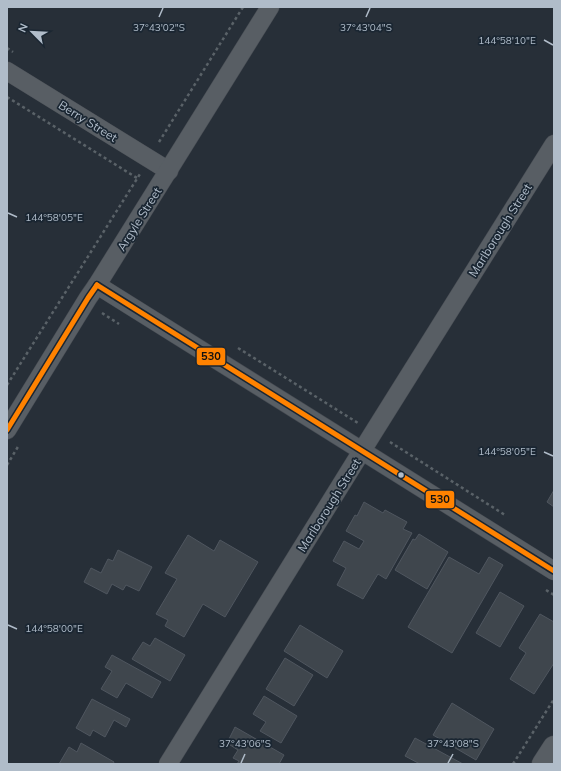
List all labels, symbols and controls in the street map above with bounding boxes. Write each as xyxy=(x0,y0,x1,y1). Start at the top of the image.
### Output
north arrow xyxy=(12,12,52,52)
text: N xyxy=(15,21,31,35)
text: 37°43'02"S xyxy=(133,21,185,34)
text: 37°43'04"S xyxy=(340,21,392,34)
text: 144°58'10"E xyxy=(478,34,536,47)
street label: Berry Street xyxy=(56,97,120,145)
street label: Marlborough Street xyxy=(465,180,535,280)
street label: Argyle Street xyxy=(113,184,165,254)
text: 144°58'05"E xyxy=(25,211,83,224)
line badge: 530 xyxy=(196,347,226,366)
text: 530 xyxy=(201,349,221,363)
text: 144°58'05"E xyxy=(478,445,536,458)
street label: Marlborough Street xyxy=(294,455,364,555)
unlabelled marker xyxy=(396,470,406,480)
line badge: 530 xyxy=(425,490,455,509)
text: 530 xyxy=(430,492,450,506)
text: 144°58'00"E xyxy=(25,622,83,635)
text: 37°43'06"S xyxy=(219,737,271,750)
text: 37°43'08"S xyxy=(427,737,479,750)

